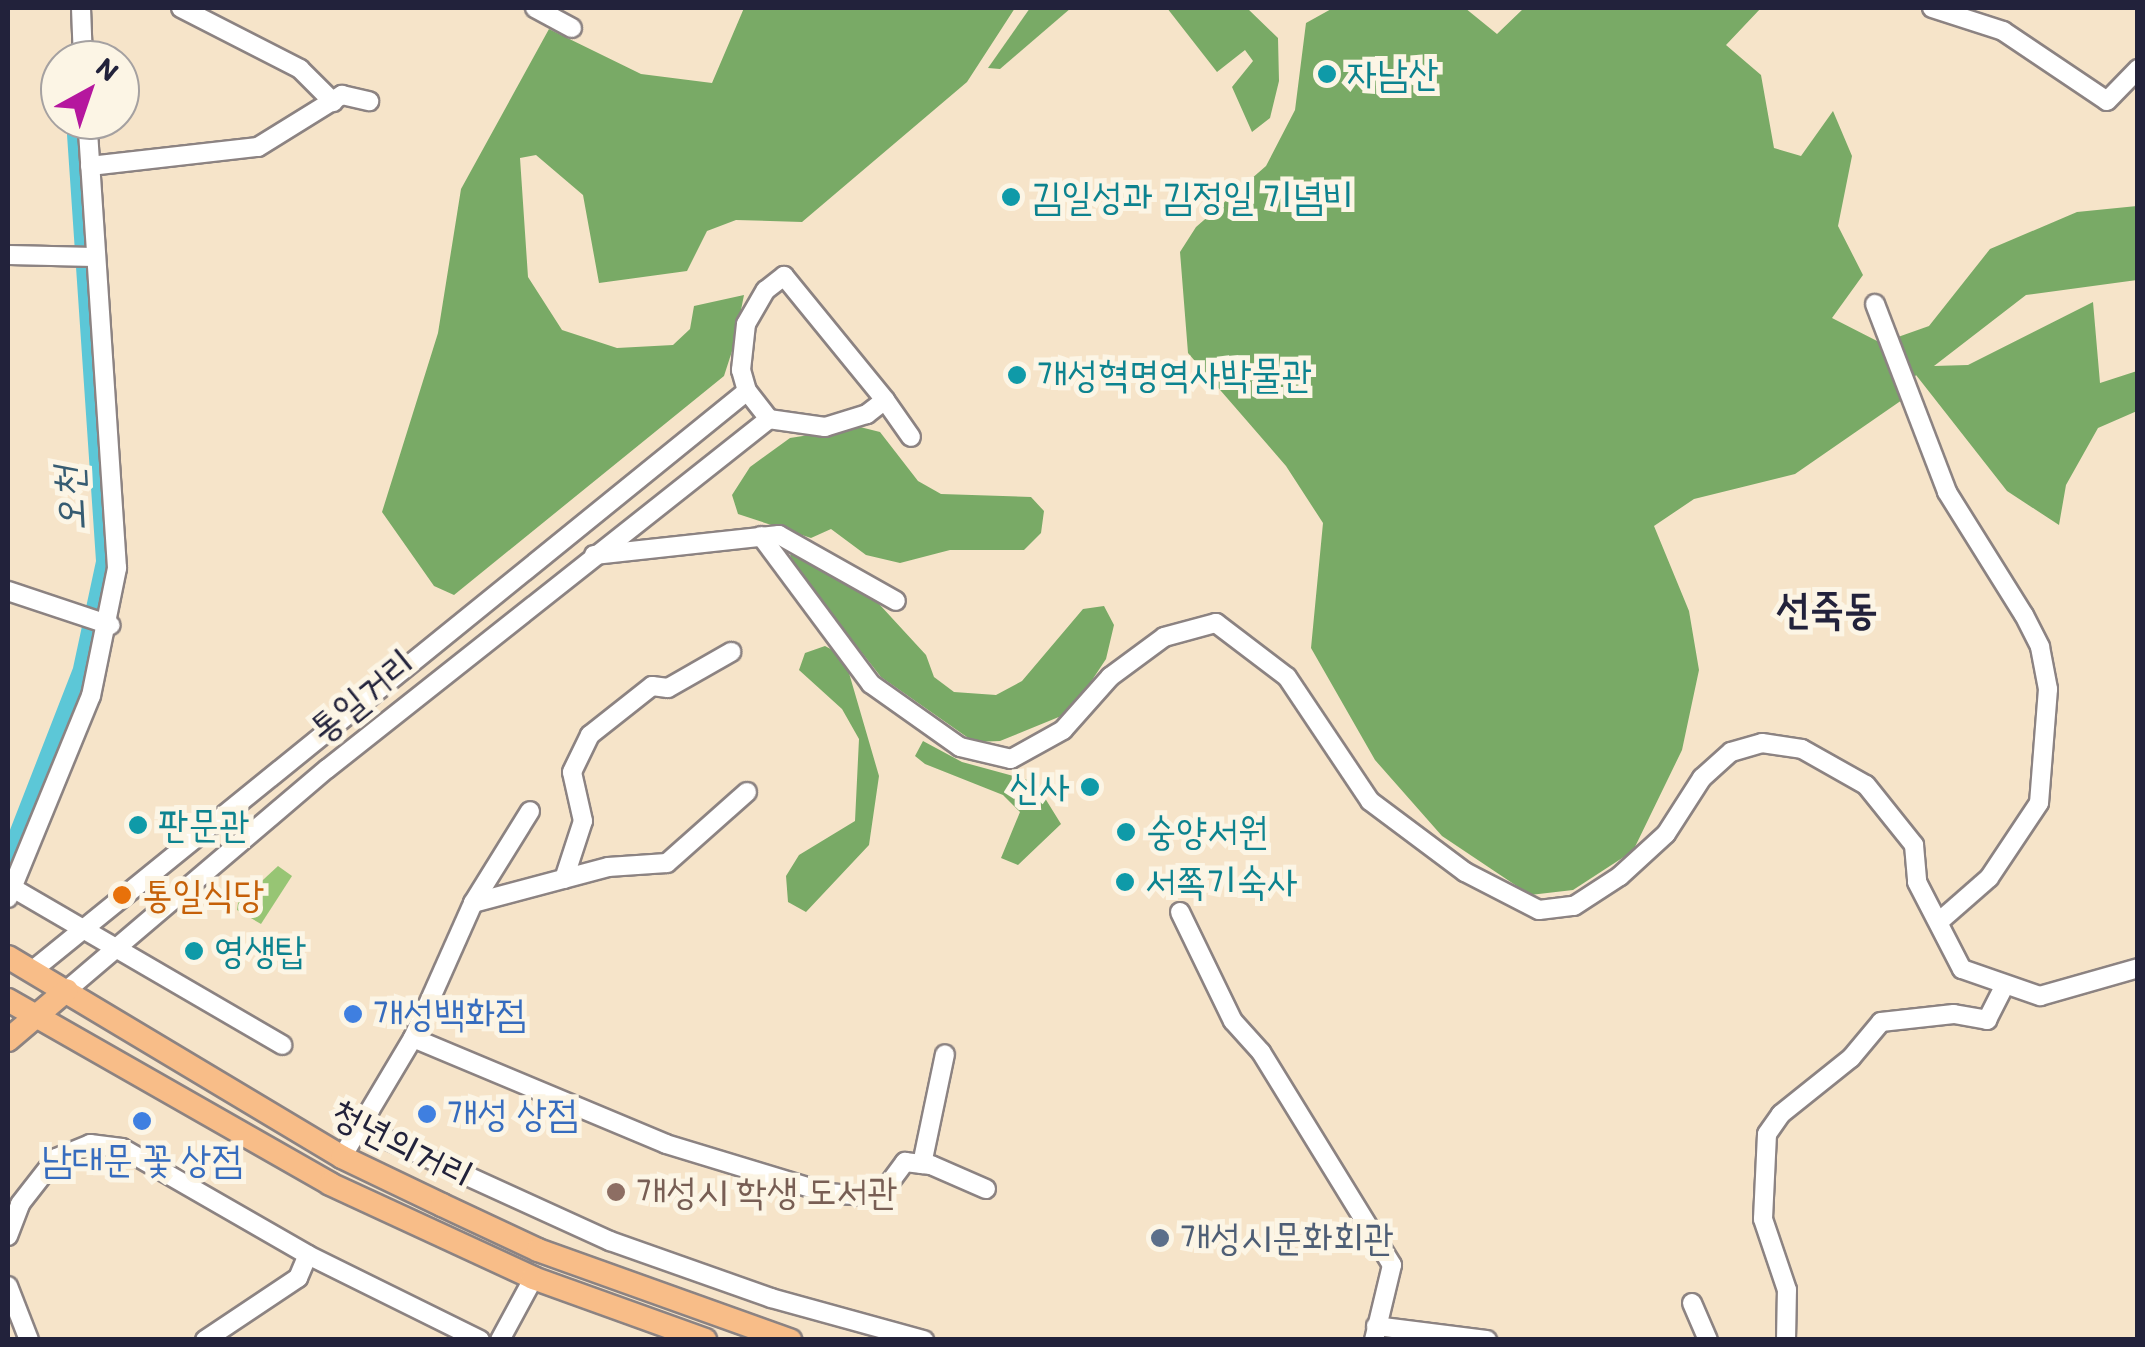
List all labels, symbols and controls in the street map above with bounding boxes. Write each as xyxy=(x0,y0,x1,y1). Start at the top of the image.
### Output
north arrow xyxy=(40,40,140,140)
text: N xyxy=(90,49,126,88)
place label: 자남산 xyxy=(1347,51,1439,97)
marker: 자남산 xyxy=(1316,63,1338,85)
place label: 김일성과 김정일 기념비 xyxy=(1031,174,1354,220)
marker: 김일성과 김정일 기념비 xyxy=(1000,186,1022,208)
place label: 개성혁명역사박물관 xyxy=(1037,352,1312,398)
marker: 개성혁명역사박물관 xyxy=(1006,364,1028,386)
water label: 오천 xyxy=(43,466,95,532)
district label: 선죽동 xyxy=(1776,584,1878,634)
street label: 통일거리 xyxy=(300,640,424,752)
place label: 신사 xyxy=(1009,764,1070,810)
marker: 신사 xyxy=(1079,776,1101,798)
place label: 판문관 xyxy=(158,802,250,848)
place label: 숭양서원 xyxy=(1146,809,1268,855)
marker: 판문관 xyxy=(127,814,149,836)
marker: 숭양서원 xyxy=(1115,821,1137,843)
place label: 서쪽기숙사 xyxy=(1145,859,1298,905)
marker: 서쪽기숙사 xyxy=(1114,871,1136,893)
place label: 통일식당 xyxy=(142,872,264,918)
marker: 통일식당 xyxy=(111,884,133,906)
place label: 영생탑 xyxy=(214,928,306,974)
marker: 영생탑 xyxy=(183,940,205,962)
place label: 개성백화점 xyxy=(373,991,526,1037)
marker: 개성백화점 xyxy=(342,1003,364,1025)
street label: 청년의거리 xyxy=(324,1089,480,1199)
place label: 개성 상점 xyxy=(447,1091,578,1137)
marker: 개성 상점 xyxy=(416,1103,438,1125)
marker: 남대문 꽃 상점 xyxy=(131,1110,153,1132)
place label: 남대문 꽃 상점 xyxy=(42,1137,242,1183)
place label: 개성시 학생 도서관 xyxy=(636,1169,898,1215)
marker: 개성시 학생 도서관 xyxy=(605,1181,627,1203)
place label: 개성시문화회관 xyxy=(1180,1215,1394,1261)
marker: 개성시문화회관 xyxy=(1149,1227,1171,1249)

